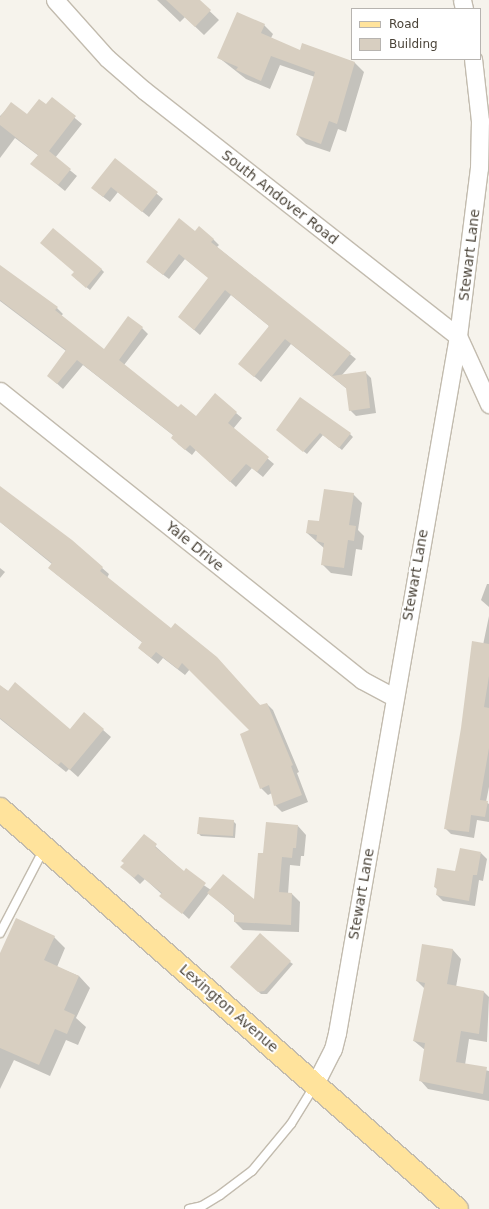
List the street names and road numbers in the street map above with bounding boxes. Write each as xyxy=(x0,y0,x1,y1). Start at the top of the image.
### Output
street label: South Andover Road xyxy=(218,146,342,248)
street label: Stewart Lane xyxy=(455,208,483,302)
street label: Yale Drive xyxy=(163,518,227,574)
street label: Stewart Lane xyxy=(399,528,431,622)
street label: Stewart Lane xyxy=(345,847,377,941)
street label: Lexington Avenue xyxy=(176,961,282,1055)

